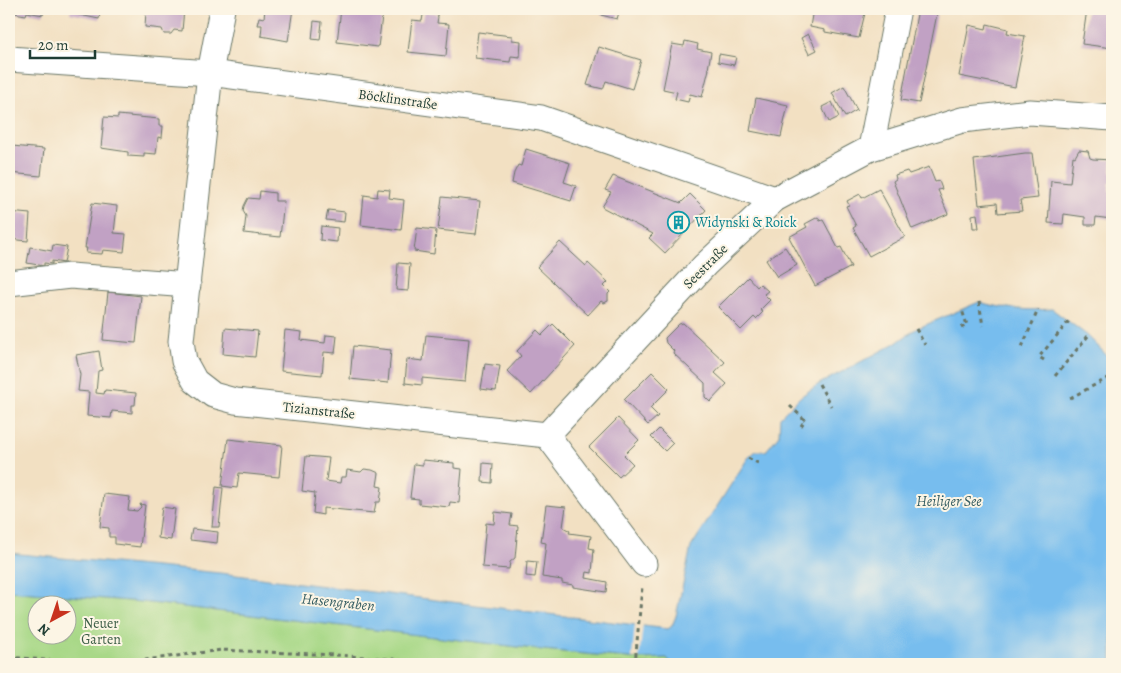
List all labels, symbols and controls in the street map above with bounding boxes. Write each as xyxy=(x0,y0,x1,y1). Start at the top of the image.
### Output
scale bar xyxy=(30,28,95,60)
text: 20 m xyxy=(38,35,69,55)
street label: Böcklinstraße xyxy=(357,85,439,114)
building icon: Widynski & Roick xyxy=(667,210,691,234)
place label: Widynski & Roick xyxy=(694,213,797,232)
street label: Seestraße xyxy=(679,240,732,293)
street label: Tizianstraße xyxy=(282,397,356,424)
water label: Heiliger See xyxy=(916,491,982,511)
water label: Hasengraben xyxy=(300,588,376,616)
north arrow xyxy=(28,596,78,646)
park label: Neuer Garten xyxy=(81,614,121,649)
text: N xyxy=(34,619,54,640)

